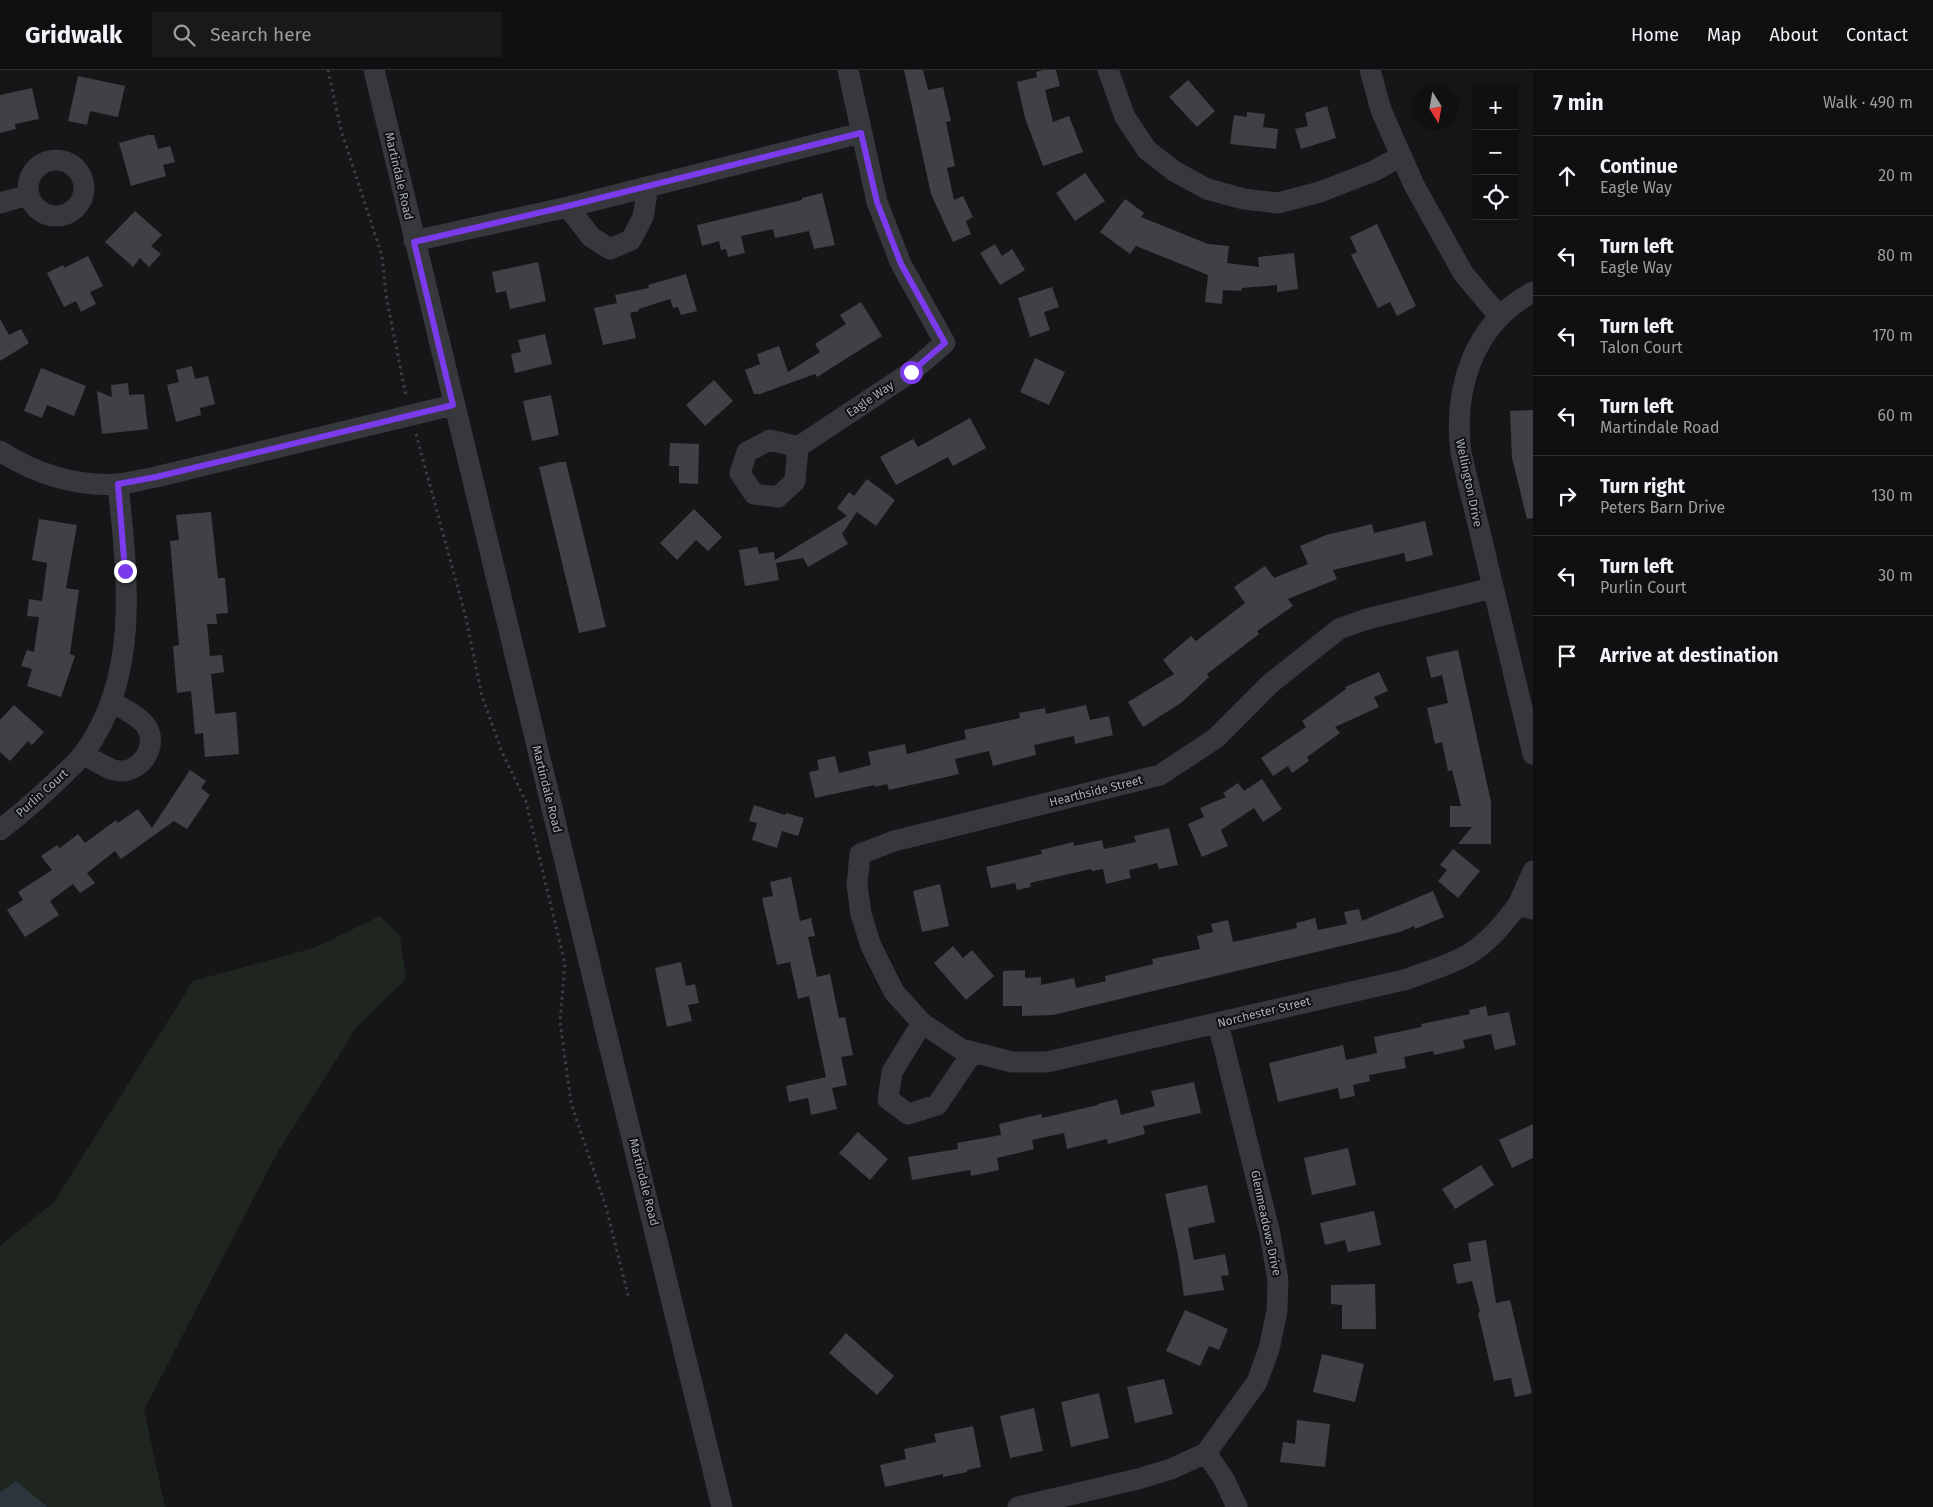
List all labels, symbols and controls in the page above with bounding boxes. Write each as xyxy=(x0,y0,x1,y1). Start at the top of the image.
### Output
search box xyxy=(152,12,502,57)
text: Gridwalk xyxy=(25,21,122,49)
icon: search xyxy=(170,21,198,49)
text: Search here xyxy=(210,23,312,46)
text: Home xyxy=(1631,24,1679,46)
text: Map xyxy=(1707,24,1741,46)
text: About xyxy=(1769,24,1818,46)
text: Contact xyxy=(1846,24,1908,46)
north arrow xyxy=(1413,85,1458,130)
map controls xyxy=(1473,85,1518,220)
button: + xyxy=(1473,85,1518,130)
text: 7 min xyxy=(1553,90,1604,116)
text: Walk · 490 m xyxy=(1823,93,1913,112)
button: − xyxy=(1473,130,1518,175)
street label: Martindale Road xyxy=(382,131,416,221)
text: Continue xyxy=(1600,155,1678,178)
icon: ahead xyxy=(1553,162,1581,190)
text: 20 m xyxy=(1878,166,1913,185)
button: locate xyxy=(1473,175,1518,220)
text: Eagle Way xyxy=(1600,178,1672,197)
text: Turn left xyxy=(1600,235,1674,258)
icon: left xyxy=(1553,242,1581,270)
text: 80 m xyxy=(1877,246,1913,265)
text: Eagle Way xyxy=(1600,258,1672,277)
text: Turn left xyxy=(1600,315,1674,338)
icon: left xyxy=(1553,322,1581,350)
text: 170 m xyxy=(1872,326,1913,345)
text: Talon Court xyxy=(1600,338,1683,357)
route start xyxy=(900,361,923,384)
street label: Eagle Way xyxy=(844,378,896,420)
text: Turn left xyxy=(1600,395,1674,418)
icon: left xyxy=(1553,402,1581,430)
text: 60 m xyxy=(1878,406,1913,425)
text: Martindale Road xyxy=(1600,418,1720,437)
street label: Wellington Drive xyxy=(1453,438,1485,528)
text: Turn right xyxy=(1600,475,1685,498)
icon: right xyxy=(1553,482,1581,510)
text: 130 m xyxy=(1871,486,1913,505)
text: Peters Barn Drive xyxy=(1600,498,1725,517)
text: Turn left xyxy=(1600,555,1674,578)
route end xyxy=(114,560,137,583)
icon: left xyxy=(1553,562,1581,590)
text: 30 m xyxy=(1878,566,1913,585)
text: Purlin Court xyxy=(1600,578,1686,597)
icon: arrive xyxy=(1553,642,1581,670)
text: Arrive at destination xyxy=(1600,644,1779,667)
street label: Martindale Road xyxy=(529,744,565,834)
street label: Purlin Court xyxy=(13,766,71,820)
street label: Hearthside Street xyxy=(1048,772,1145,809)
street label: Norchester Street xyxy=(1216,994,1313,1030)
street label: Martindale Road xyxy=(626,1137,662,1227)
street label: Glenmeadows Drive xyxy=(1248,1169,1284,1277)

